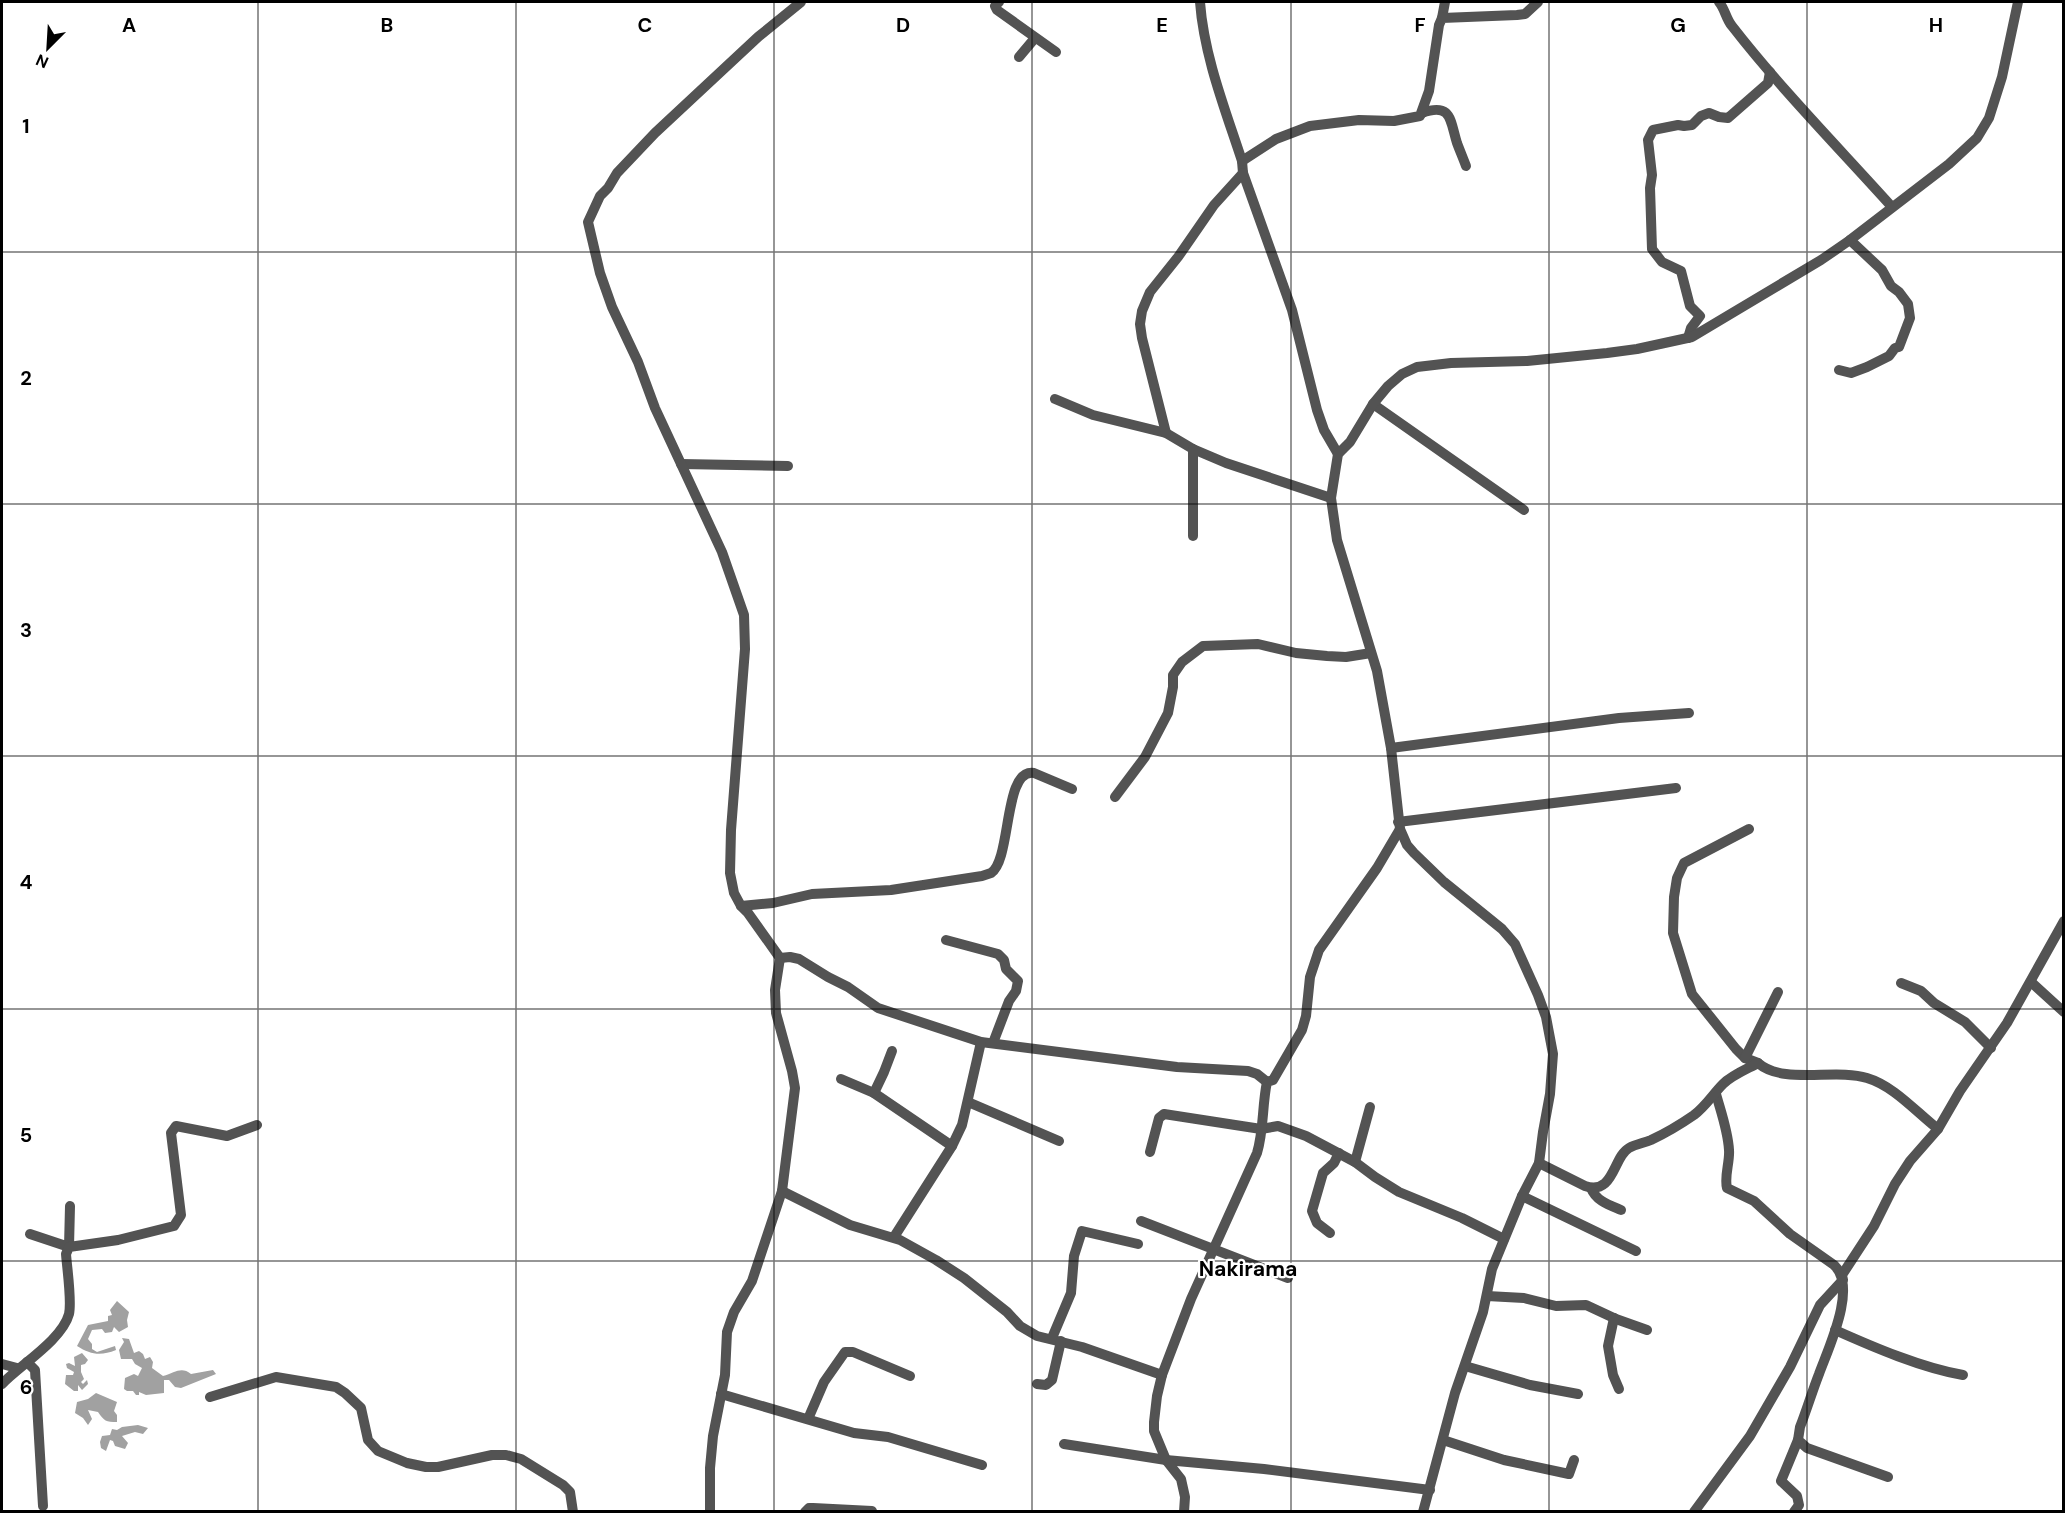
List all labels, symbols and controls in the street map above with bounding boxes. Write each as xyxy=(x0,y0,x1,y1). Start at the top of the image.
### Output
text: A xyxy=(122,12,136,38)
text: B xyxy=(381,12,393,38)
text: C xyxy=(638,12,652,38)
text: D xyxy=(896,12,910,38)
text: E xyxy=(1156,12,1168,38)
text: F xyxy=(1414,12,1426,38)
text: G xyxy=(1670,12,1686,38)
text: H xyxy=(1929,12,1943,38)
north arrow xyxy=(18,18,78,78)
text: N xyxy=(33,49,52,73)
text: 1 xyxy=(22,113,30,139)
text: 2 xyxy=(20,365,32,391)
text: 3 xyxy=(20,617,32,643)
text: 4 xyxy=(20,869,33,895)
text: 5 xyxy=(20,1122,32,1148)
district label: Nakirama xyxy=(1199,1255,1297,1283)
text: 6 xyxy=(20,1374,32,1400)

